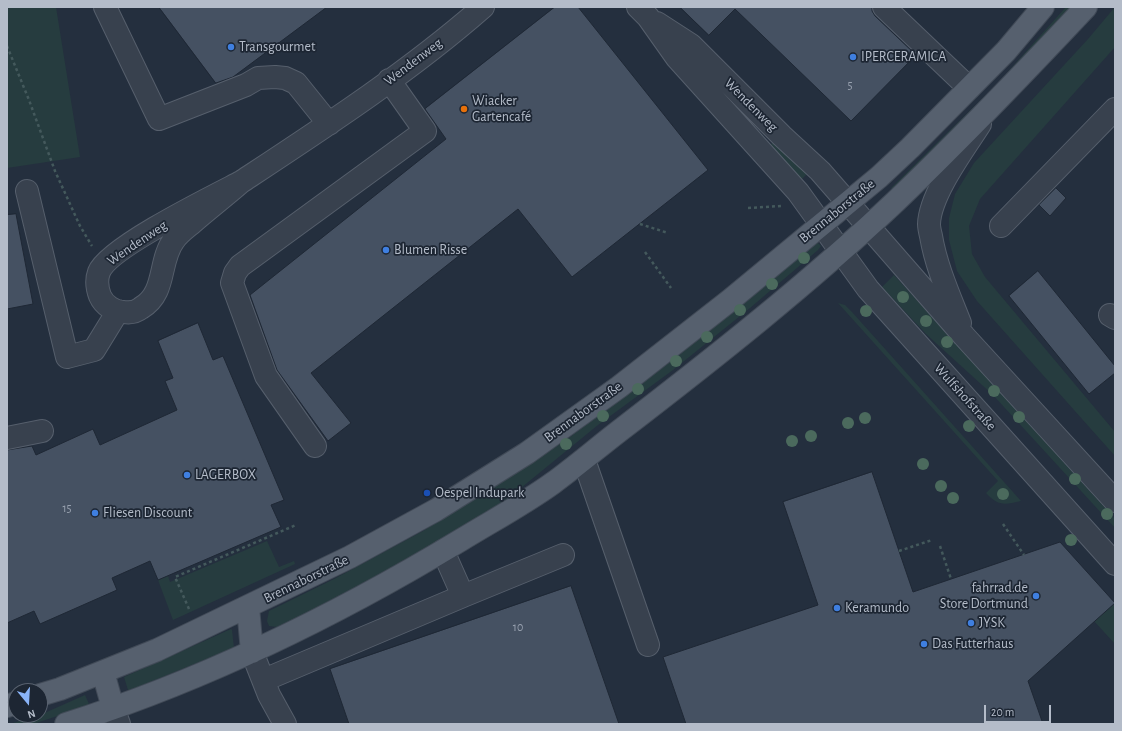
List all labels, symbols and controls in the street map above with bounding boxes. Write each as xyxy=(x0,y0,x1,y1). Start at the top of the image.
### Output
street label: Wendenweg xyxy=(381,35,445,89)
place label: Transgourmet xyxy=(239,39,315,55)
marker: Transgourmet xyxy=(226,42,236,52)
place label: IPERCERAMICA xyxy=(861,49,946,65)
marker: IPERCERAMICA xyxy=(848,52,858,62)
street label: Wendenweg xyxy=(721,75,781,135)
house number: 5 xyxy=(847,78,853,92)
place label: Wiacker Gartencafé xyxy=(472,93,531,126)
marker: Wiacker Gartencafé xyxy=(459,104,469,114)
street label: Brennaborstraße xyxy=(796,175,878,247)
street label: Wendenweg xyxy=(104,217,170,269)
place label: Blumen Risse xyxy=(394,242,467,258)
marker: Blumen Risse xyxy=(381,245,391,255)
street label: Wulfshofstraße xyxy=(930,360,1000,434)
street label: Brennaborstraße xyxy=(541,378,625,446)
place label: LAGERBOX xyxy=(195,467,256,483)
marker: LAGERBOX xyxy=(182,470,192,480)
place label: Oespel Indupark xyxy=(435,485,524,501)
marker: Oespel Indupark xyxy=(422,488,432,498)
house number: 15 xyxy=(62,501,72,515)
place label: Fliesen Discount xyxy=(103,505,192,521)
marker: Fliesen Discount xyxy=(90,508,100,518)
street label: Brennaborstraße xyxy=(261,551,351,607)
place label: fahrrad.de Store Dortmund xyxy=(940,580,1028,612)
marker: fahrrad.de Store Dortmund xyxy=(1031,591,1041,601)
place label: Keramundo xyxy=(845,600,909,616)
marker: Keramundo xyxy=(832,603,842,613)
place label: JYSK xyxy=(979,615,1005,631)
marker: JYSK xyxy=(966,618,976,628)
house number: 10 xyxy=(513,620,523,634)
place label: Das Futterhaus xyxy=(932,636,1013,652)
marker: Das Futterhaus xyxy=(919,639,929,649)
north arrow xyxy=(8,683,48,723)
scale bar xyxy=(986,697,1053,723)
text: 20 m xyxy=(991,706,1014,718)
text: N xyxy=(26,708,37,720)

